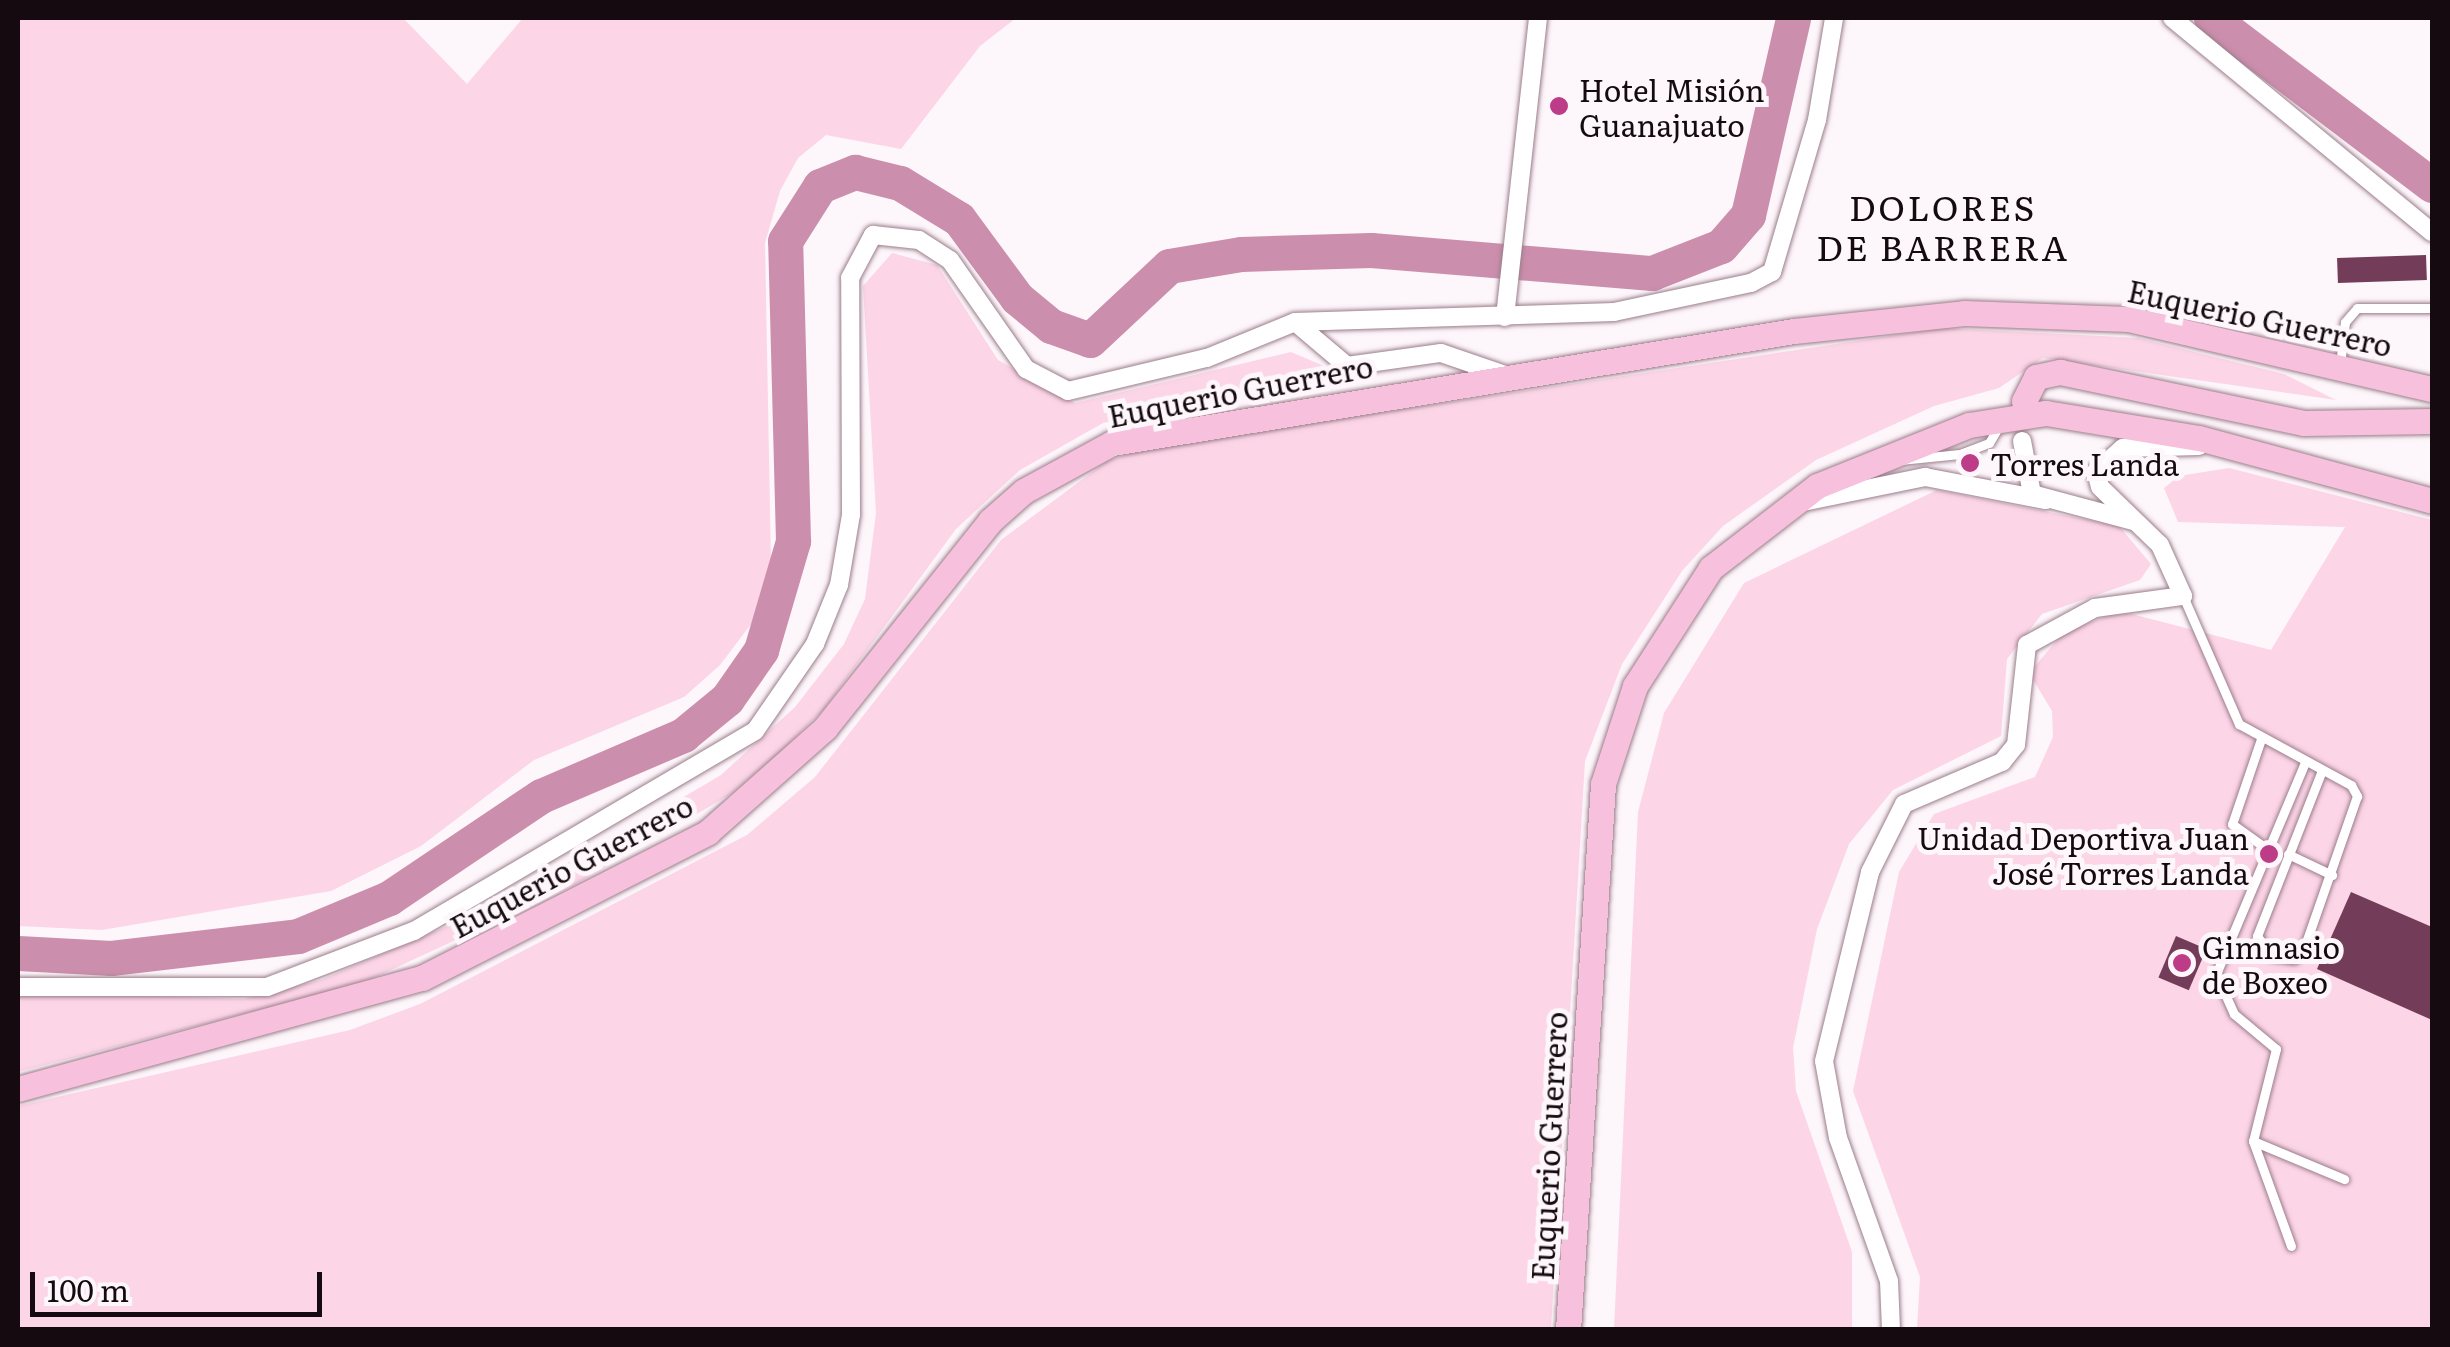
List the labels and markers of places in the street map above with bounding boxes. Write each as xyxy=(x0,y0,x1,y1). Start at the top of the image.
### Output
place label: Hotel Misión Guanajuato xyxy=(1579,71,1765,142)
marker: Hotel Misión Guanajuato xyxy=(1548,95,1570,117)
place label: Torres Landa xyxy=(1990,445,2179,481)
marker: Torres Landa xyxy=(1959,452,1981,474)
place label: Unidad Deportiva Juan José Torres Landa xyxy=(1917,819,2249,890)
marker: Unidad Deportiva Juan José Torres Landa xyxy=(2258,843,2280,865)
place label: Gimnasio de Boxeo xyxy=(2202,928,2340,998)
marker: Gimnasio de Boxeo xyxy=(2171,952,2193,974)

